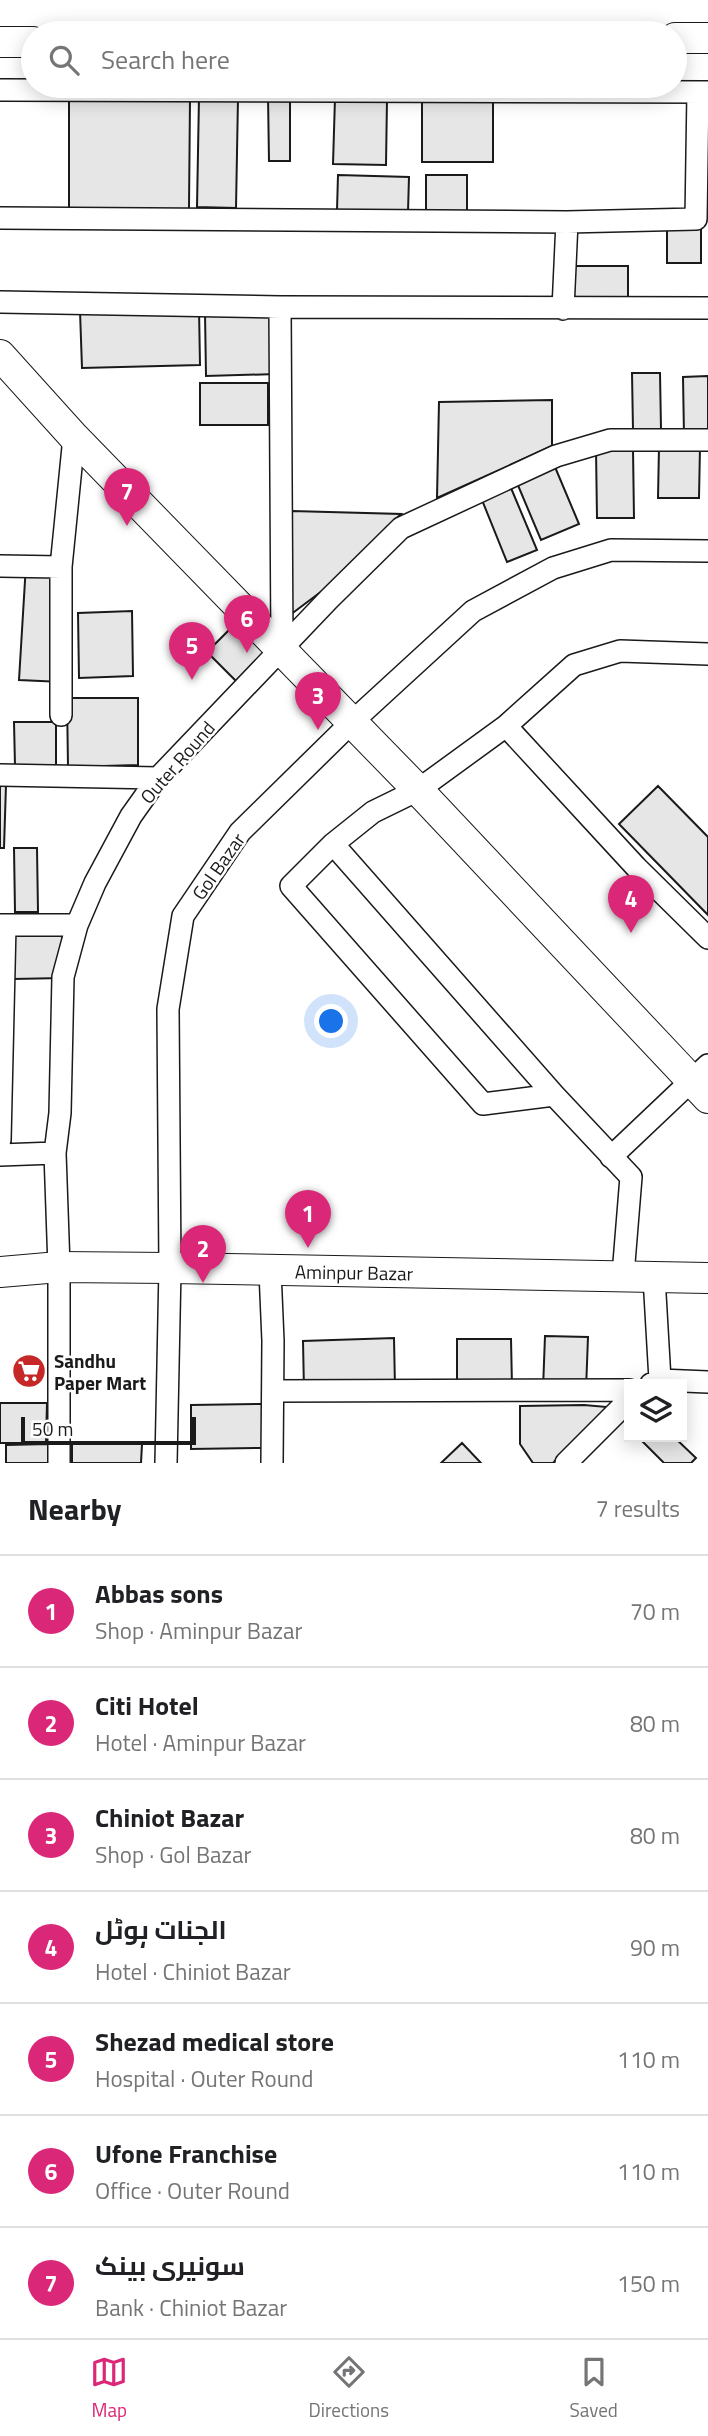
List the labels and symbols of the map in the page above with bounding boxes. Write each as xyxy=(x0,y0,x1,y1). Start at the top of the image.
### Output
pin: 7 xyxy=(104,468,150,526)
pin: 6 xyxy=(224,595,270,653)
pin: 5 xyxy=(169,622,215,680)
pin: 3 xyxy=(295,672,341,730)
street label: Outer Round xyxy=(133,714,221,810)
street label: Gol Bazar xyxy=(184,826,252,906)
pin: 4 xyxy=(608,875,654,933)
your location xyxy=(314,1004,348,1038)
pin: 1 xyxy=(285,1190,331,1248)
pin: 2 xyxy=(180,1225,226,1283)
street label: Aminpur Bazar xyxy=(295,1256,414,1288)
place label: Sandhu Paper Mart xyxy=(54,1346,146,1397)
supermarket icon: Sandhu Paper Mart xyxy=(10,1352,48,1390)
scale bar xyxy=(21,1414,196,1446)

